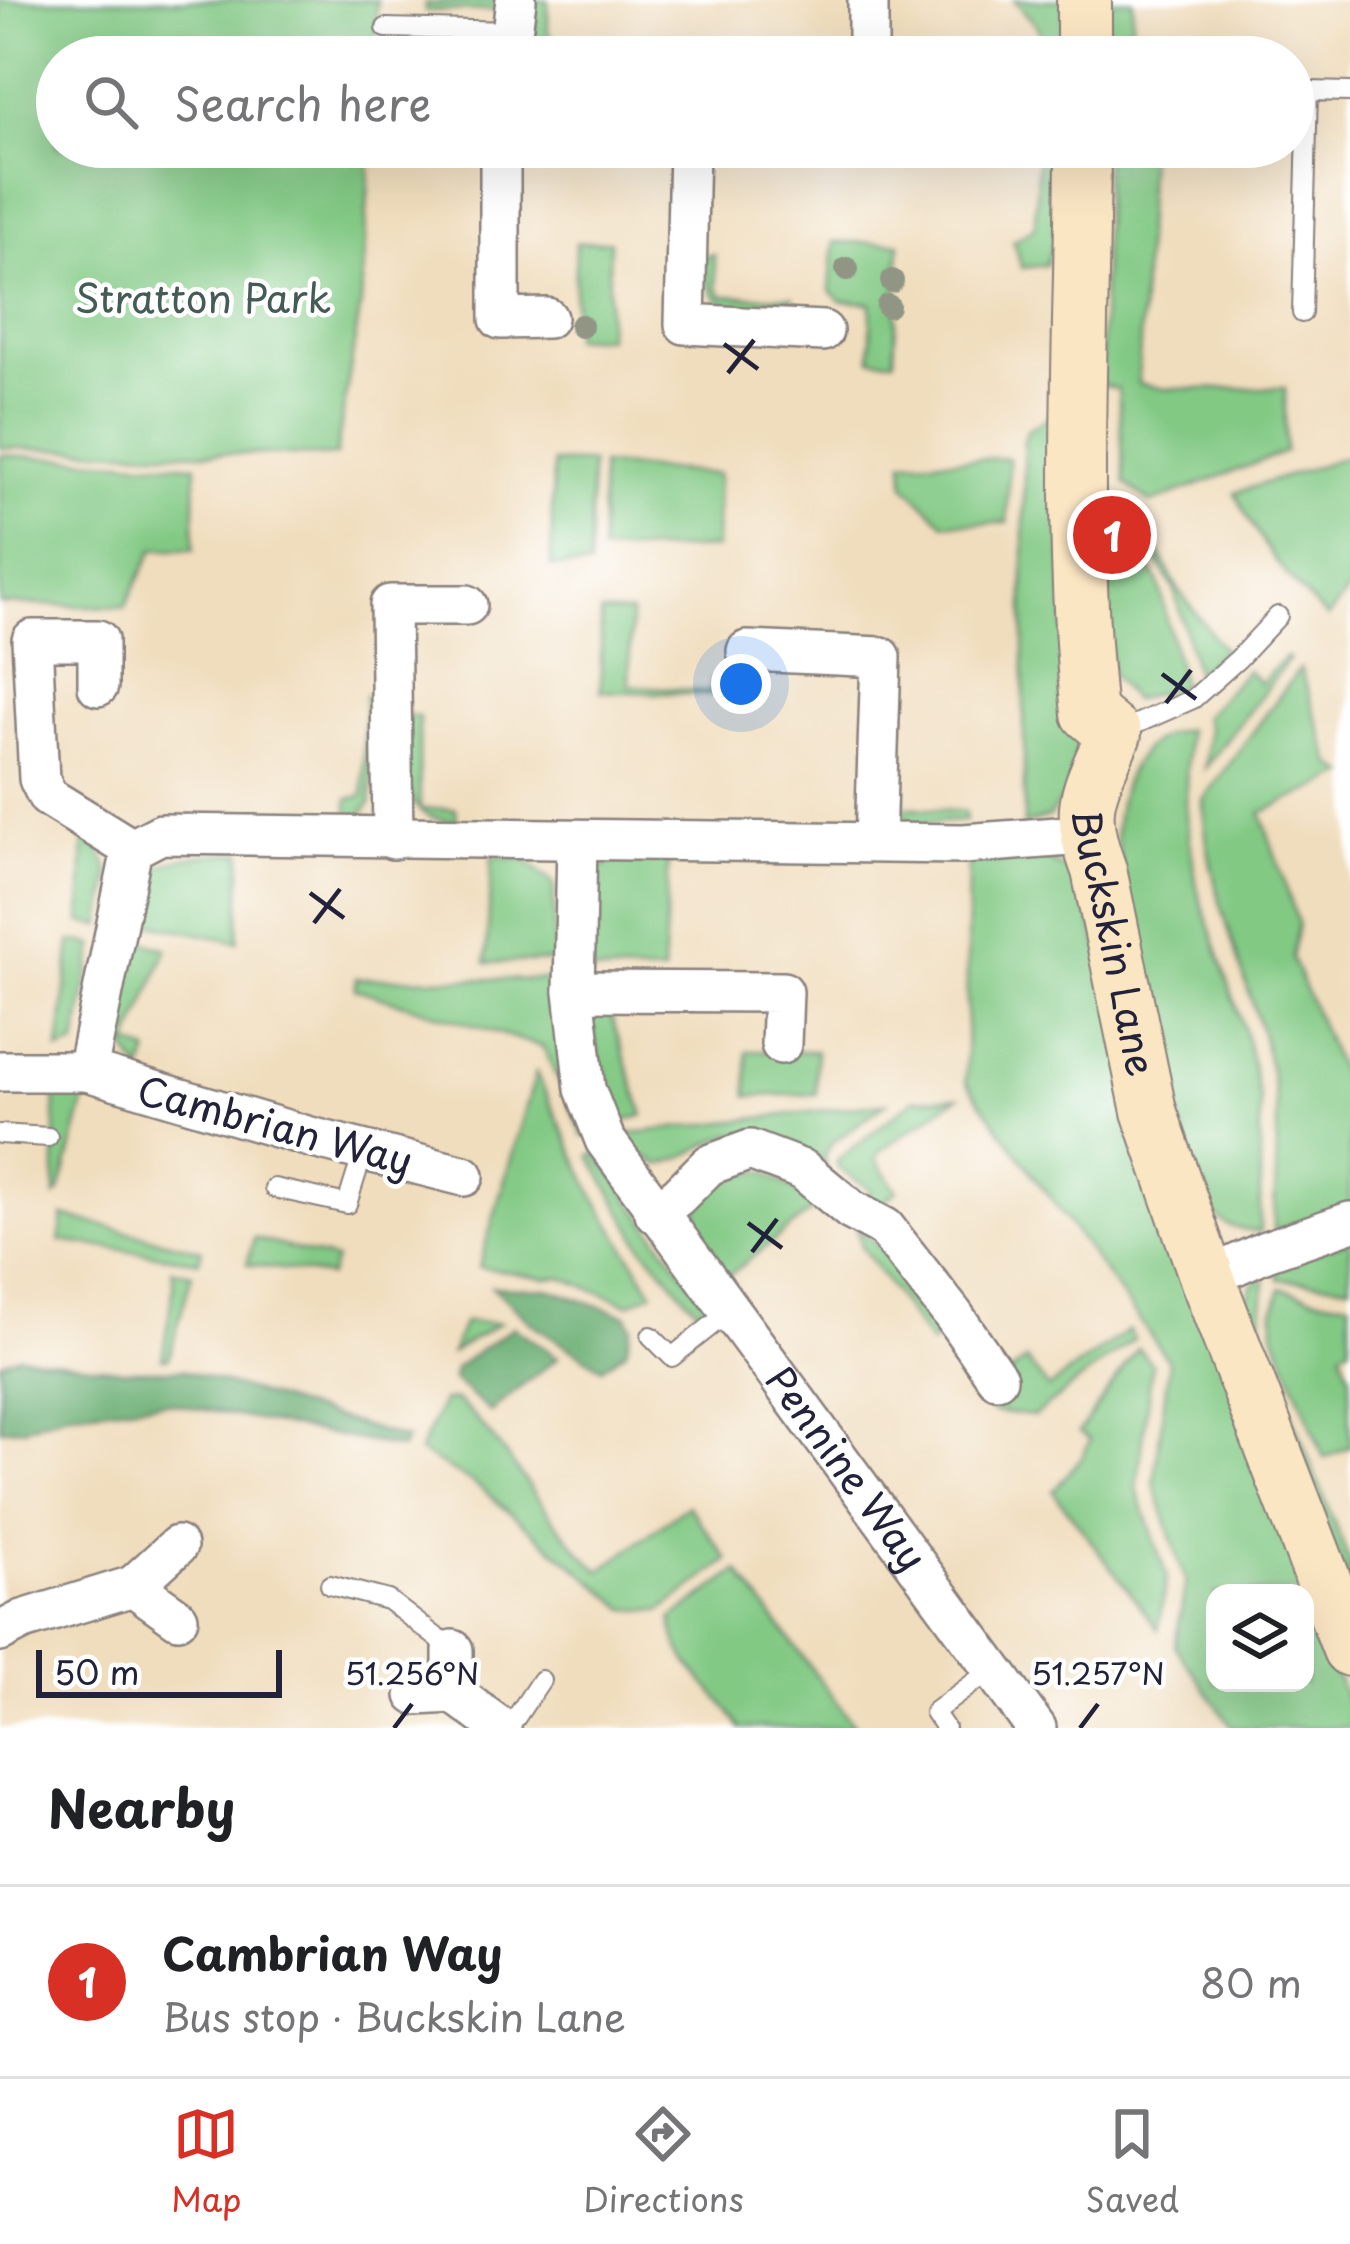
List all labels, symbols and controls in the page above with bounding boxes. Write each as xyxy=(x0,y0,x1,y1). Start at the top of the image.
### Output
search box xyxy=(36,36,1314,168)
text: Search here xyxy=(174,68,431,136)
icon: search xyxy=(78,69,144,135)
park label: Stratton Park xyxy=(75,267,331,326)
pin: 1 xyxy=(1073,490,1151,580)
your location xyxy=(711,654,771,714)
street label: Buckskin Lane xyxy=(1059,807,1173,1081)
street label: Cambrian Way xyxy=(131,1058,420,1189)
street label: Pennine Way xyxy=(753,1353,943,1582)
map controls xyxy=(1206,1584,1314,1692)
button: layers xyxy=(1206,1584,1314,1692)
scale bar xyxy=(36,1644,282,1697)
text: 50 m xyxy=(54,1646,140,1696)
text: 51.256°N xyxy=(345,1650,479,1695)
text: 51.257°N xyxy=(1031,1650,1165,1695)
text: Nearby xyxy=(48,1768,235,1845)
text: Cambrian Way xyxy=(162,1918,503,1986)
text: 1 xyxy=(78,1952,96,2011)
text: 80 m xyxy=(1200,1952,1302,2011)
text: Bus stop · Buckskin Lane xyxy=(162,1986,626,2045)
tab: Map xyxy=(171,2101,241,2223)
tab: Directions xyxy=(583,2101,744,2223)
tab: Saved xyxy=(1085,2101,1179,2223)

